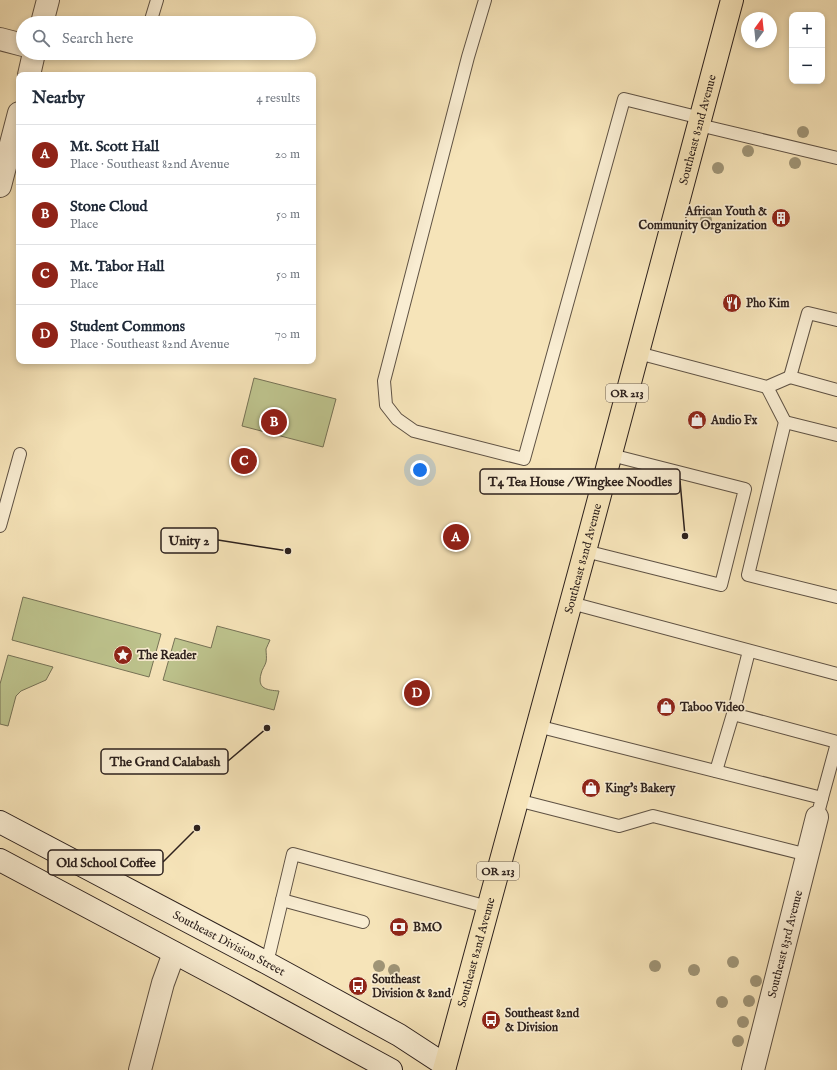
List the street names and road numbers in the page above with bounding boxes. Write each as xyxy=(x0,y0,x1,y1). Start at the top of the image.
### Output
street label: Southeast 82nd Avenue xyxy=(676,72,720,186)
road number: OR 213 xyxy=(606,384,648,402)
street label: Southeast 82nd Avenue xyxy=(561,501,605,615)
road number: OR 213 xyxy=(477,862,519,880)
street label: Southeast 83rd Avenue xyxy=(765,888,806,999)
street label: Southeast 82nd Avenue xyxy=(454,895,499,1009)
street label: Southeast Division Street xyxy=(170,908,288,979)

